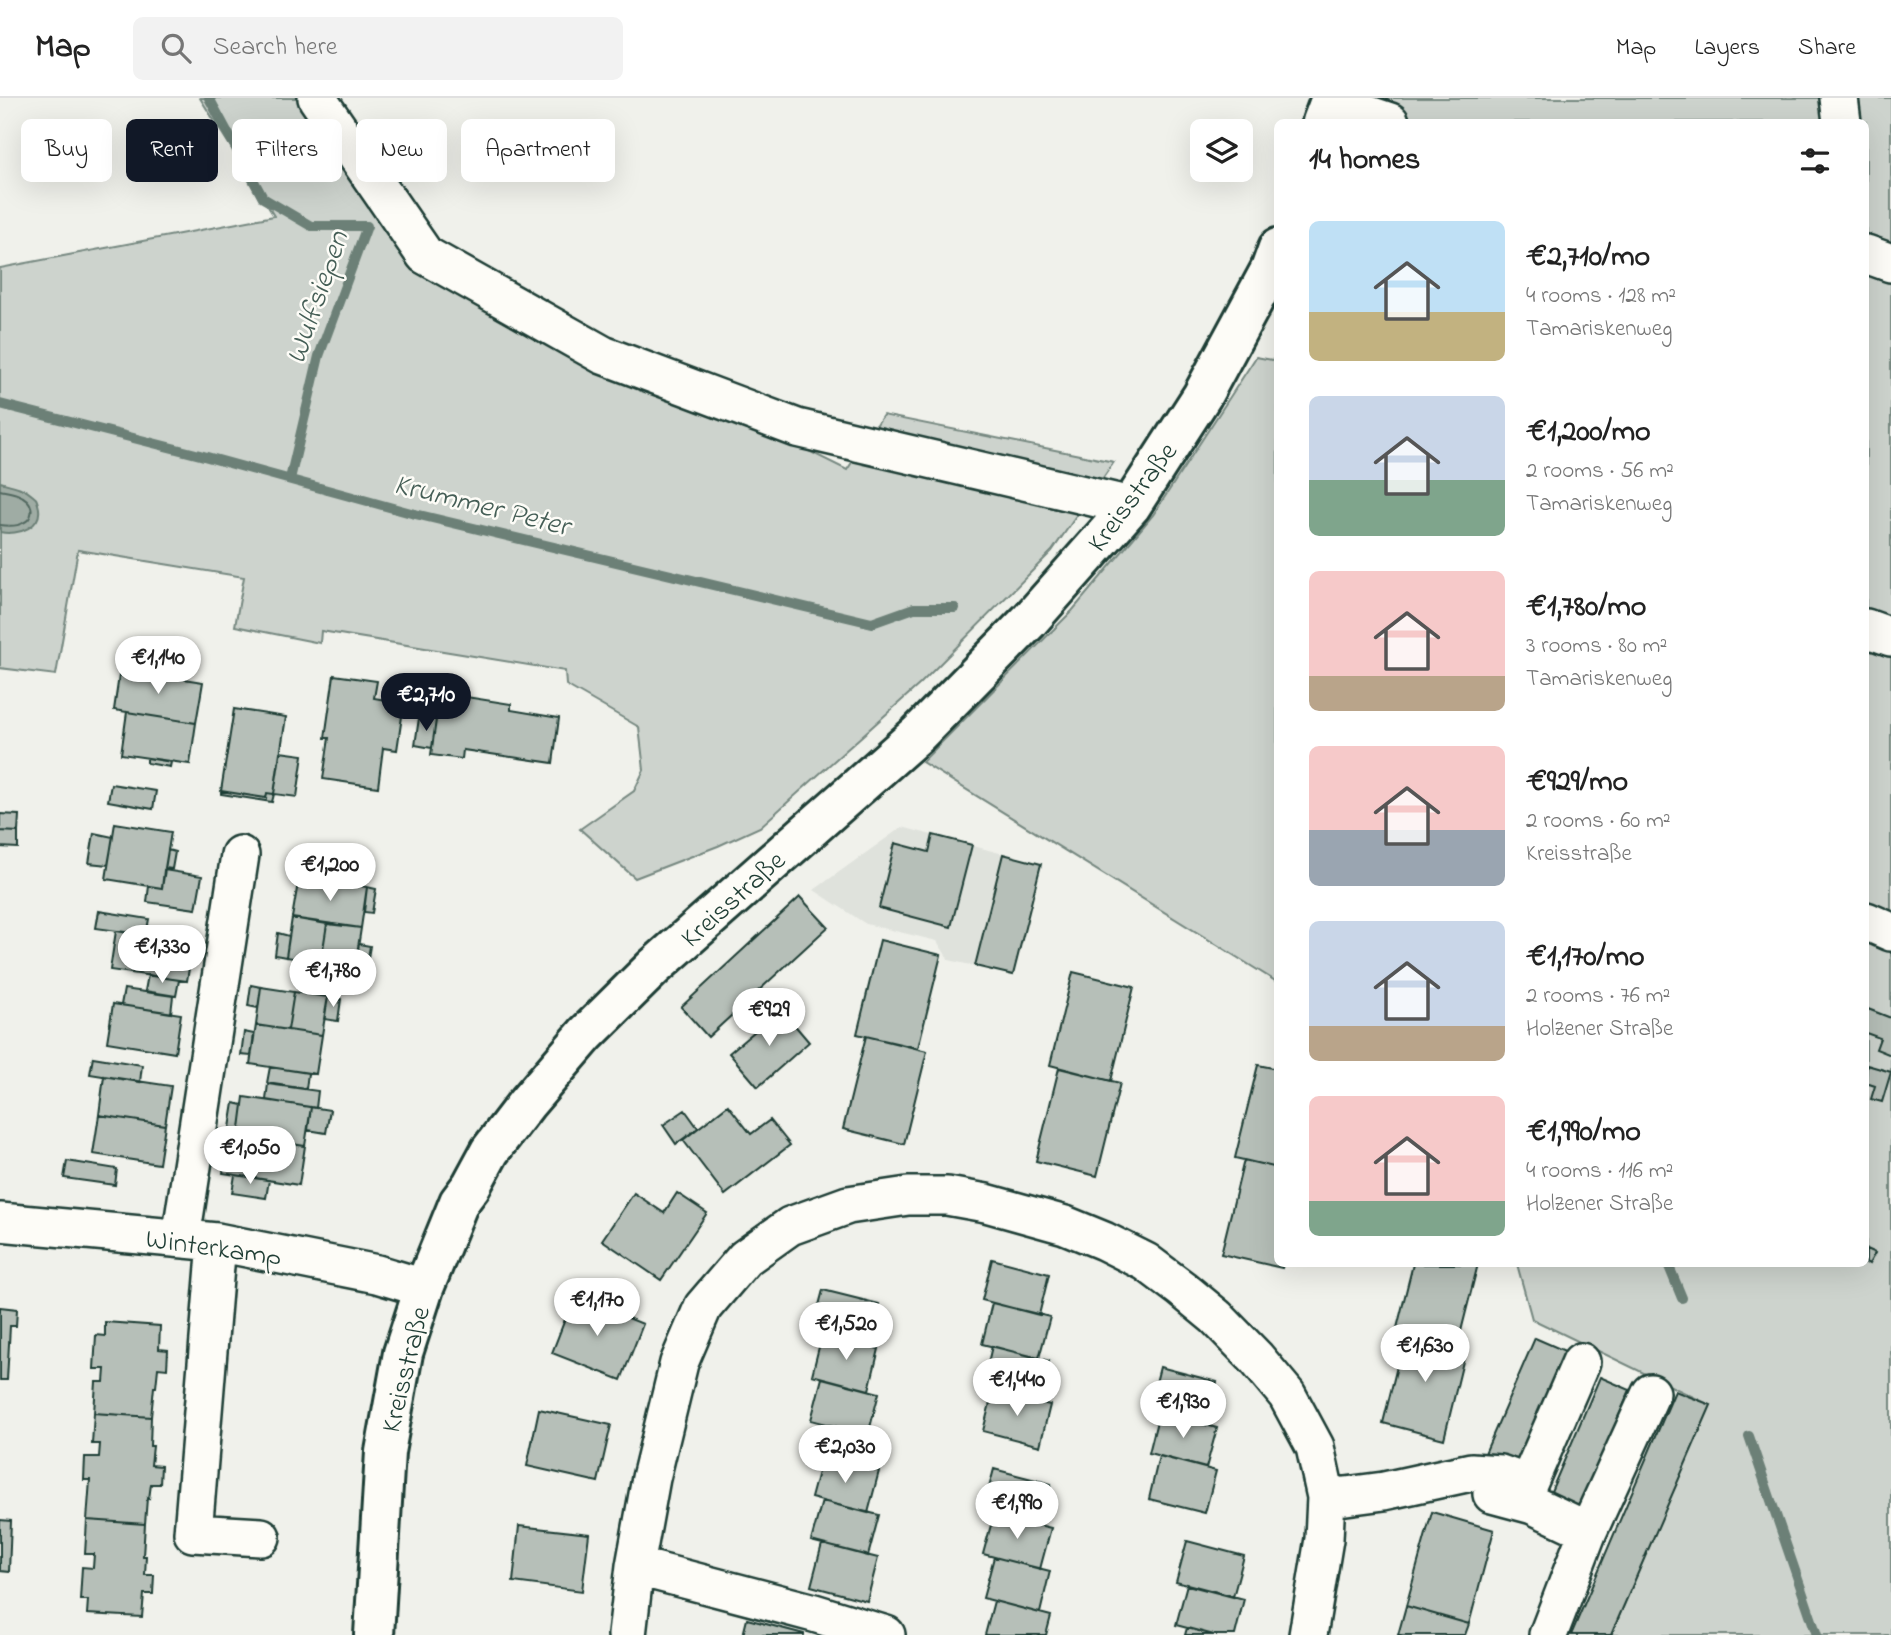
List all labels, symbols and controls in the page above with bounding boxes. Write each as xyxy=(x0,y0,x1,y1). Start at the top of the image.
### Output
search box xyxy=(133,17,623,80)
text: Map xyxy=(35,24,91,72)
icon: search xyxy=(157,29,195,67)
text: Search here xyxy=(213,29,337,67)
text: Map xyxy=(1616,31,1656,66)
text: Layers xyxy=(1694,31,1760,66)
text: Share xyxy=(1798,31,1856,66)
chip: Buy xyxy=(21,119,112,182)
chip: Rent xyxy=(126,119,218,182)
chip: Filters xyxy=(232,119,342,182)
chip: New xyxy=(356,119,447,182)
chip: Apartment xyxy=(461,119,615,182)
map controls xyxy=(1190,119,1253,182)
button: layers xyxy=(1190,119,1253,182)
text: 14 homes xyxy=(1309,139,1420,183)
icon: filters xyxy=(1796,142,1834,180)
water label: Wulfsiepen xyxy=(276,224,362,370)
text: €2,710/mo xyxy=(1526,236,1650,280)
icon: home xyxy=(1365,249,1449,333)
text: 4 rooms · 128 m² xyxy=(1526,280,1676,313)
text: Tamariskenweg xyxy=(1526,313,1672,346)
text: €1,200/mo xyxy=(1526,411,1651,455)
icon: home xyxy=(1365,424,1449,508)
street label: Kreisstraße xyxy=(1079,434,1189,562)
text: 2 rooms · 56 m² xyxy=(1526,455,1674,488)
water label: Krummer Peter xyxy=(389,464,577,551)
text: Tamariskenweg xyxy=(1526,488,1672,521)
text: €1,780/mo xyxy=(1526,586,1646,630)
icon: home xyxy=(1365,599,1449,683)
text: 3 rooms · 80 m² xyxy=(1526,630,1667,663)
pin: €1,140 xyxy=(101,636,215,696)
text: €1,140 xyxy=(131,642,185,675)
text: Tamariskenweg xyxy=(1526,663,1672,696)
pin: €2,710 xyxy=(369,674,483,733)
text: €2,710 xyxy=(397,679,455,712)
text: €929/mo xyxy=(1526,761,1628,805)
icon: home xyxy=(1365,774,1449,858)
text: 2 rooms · 60 m² xyxy=(1526,805,1671,838)
text: Kreisstraße xyxy=(1526,838,1632,871)
street label: Kreisstraße xyxy=(673,842,796,959)
pin: €1,200 xyxy=(273,844,387,903)
text: €1,200 xyxy=(301,849,359,882)
pin: €1,330 xyxy=(105,926,219,985)
text: €1,330 xyxy=(134,931,190,964)
text: €1,170/mo xyxy=(1526,936,1645,980)
icon: home xyxy=(1365,949,1449,1033)
pin: €1,780 xyxy=(276,950,390,1009)
text: €1,780 xyxy=(305,955,361,988)
text: 2 rooms · 76 m² xyxy=(1526,980,1670,1013)
pin: €929 xyxy=(728,988,810,1048)
text: €929 xyxy=(748,994,790,1027)
text: Holzener Straße xyxy=(1526,1013,1673,1046)
text: €1,990/mo xyxy=(1526,1111,1641,1155)
icon: home xyxy=(1365,1124,1449,1208)
pin: €1,050 xyxy=(193,1126,307,1186)
text: €1,050 xyxy=(220,1132,280,1165)
text: 4 rooms · 116 m² xyxy=(1526,1155,1673,1188)
text: Holzener Straße xyxy=(1526,1188,1673,1221)
street label: Winterkamp xyxy=(143,1220,284,1279)
pin: €1,170 xyxy=(540,1278,654,1338)
text: €1,170 xyxy=(570,1284,624,1317)
street label: Kreisstraße xyxy=(372,1302,443,1437)
pin: €1,520 xyxy=(789,1302,903,1362)
text: €1,520 xyxy=(815,1308,877,1341)
pin: €1,630 xyxy=(1368,1324,1482,1384)
text: €1,630 xyxy=(1397,1330,1453,1363)
pin: €1,440 xyxy=(960,1358,1074,1418)
text: €1,440 xyxy=(989,1364,1045,1397)
pin: €1,930 xyxy=(1126,1380,1240,1440)
text: €1,930 xyxy=(1156,1386,1210,1419)
pin: €2,030 xyxy=(788,1426,902,1485)
text: €2,030 xyxy=(815,1431,875,1464)
pin: €1,990 xyxy=(960,1482,1074,1541)
text: €1,990 xyxy=(991,1487,1043,1520)

